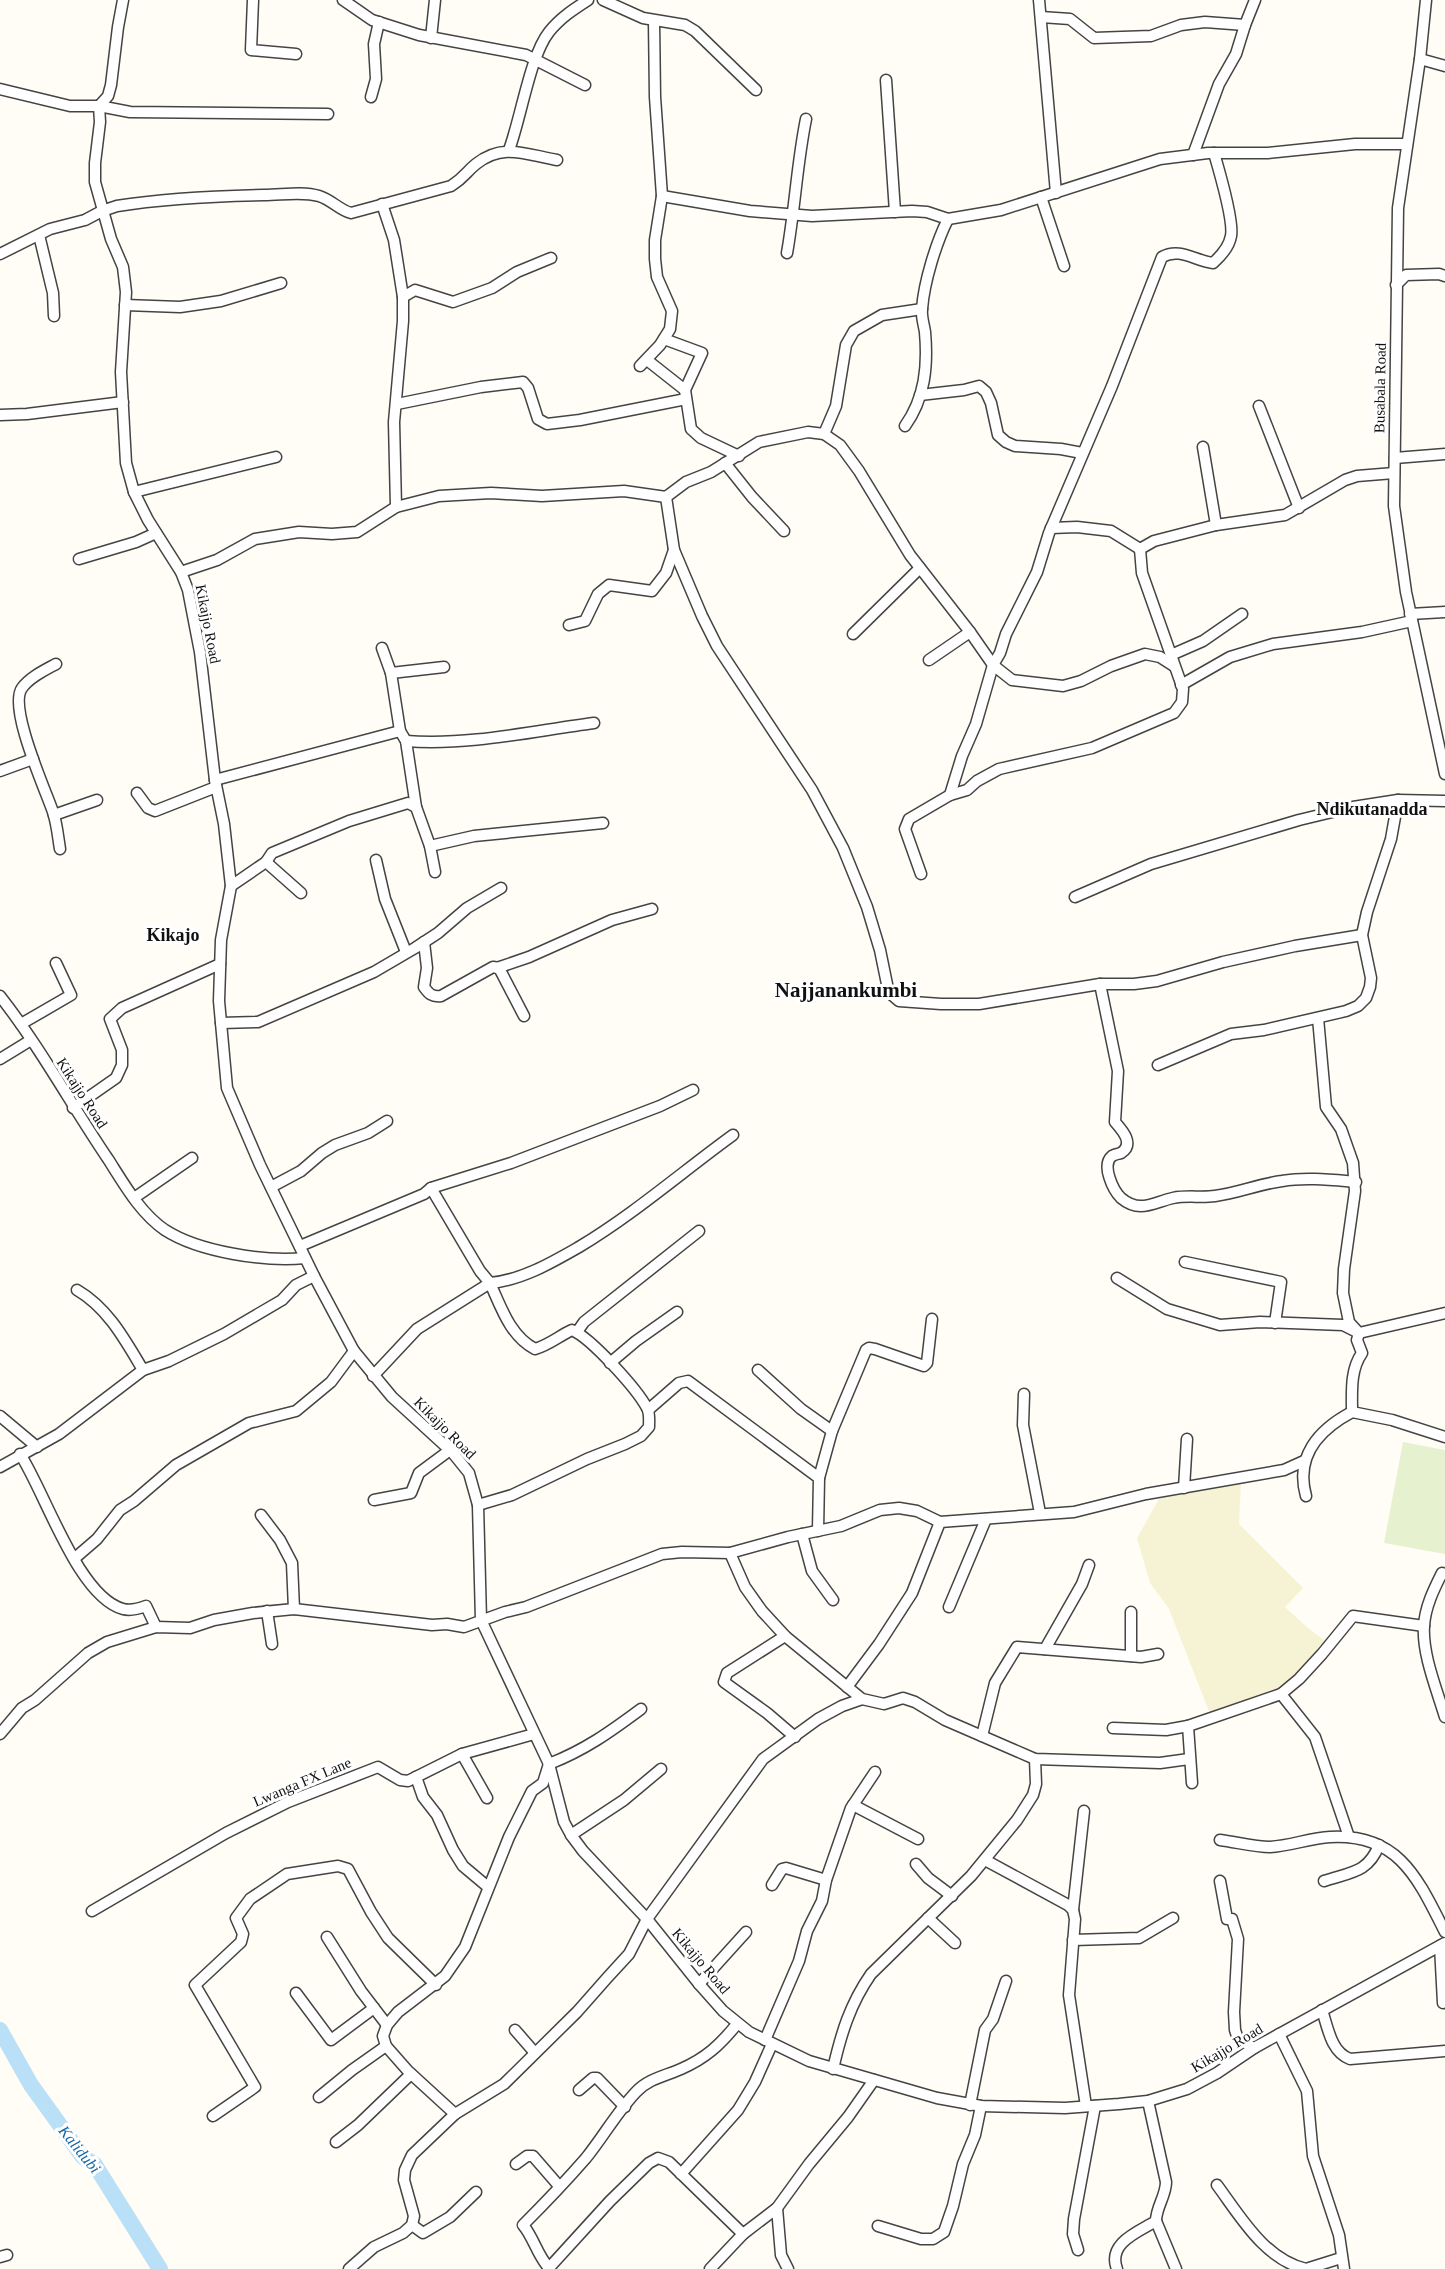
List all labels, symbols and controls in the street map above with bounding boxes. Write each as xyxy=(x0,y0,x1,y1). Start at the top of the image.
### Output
street label: Busabala Road xyxy=(1371,342,1389,433)
street label: Kikajjo Road xyxy=(192,583,224,665)
district label: Ndikutanadda xyxy=(1316,799,1428,819)
district label: Kikajo xyxy=(146,925,200,945)
district label: Najjanankumbi xyxy=(775,978,917,1002)
street label: Kikajjo Road xyxy=(53,1055,111,1131)
street label: Kikajjo Road xyxy=(411,1394,479,1462)
street label: Lwanga FX Lane xyxy=(251,1754,354,1810)
street label: Kikajjo Road xyxy=(669,1925,733,1997)
street label: Kikajjo Road xyxy=(1188,2020,1266,2076)
water label: Kalidubi xyxy=(55,2121,104,2176)

